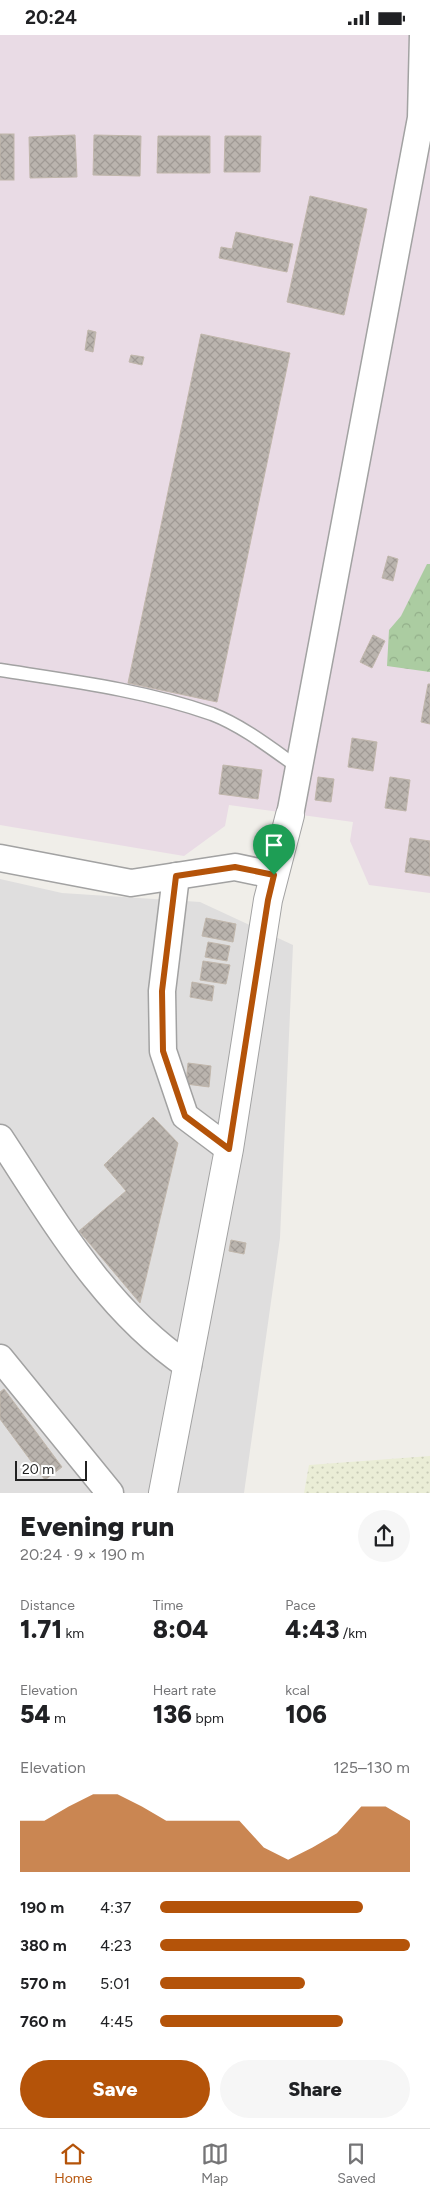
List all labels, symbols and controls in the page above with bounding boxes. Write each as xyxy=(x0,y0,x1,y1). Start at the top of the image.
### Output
text: 20:24 xyxy=(25,6,77,29)
pin xyxy=(253,824,295,875)
icon: arrive xyxy=(260,831,288,859)
scale bar xyxy=(15,1458,88,1481)
text: 20 m xyxy=(22,1461,54,1478)
text: Evening run xyxy=(20,1509,174,1543)
button: share xyxy=(358,1510,410,1562)
text: 20:24 · 9 × 190 m xyxy=(20,1545,145,1564)
text: Distance xyxy=(20,1597,75,1614)
text: Time xyxy=(153,1597,183,1614)
text: Pace xyxy=(285,1597,316,1614)
text: 1.71 xyxy=(20,1614,62,1644)
text: 8:04 xyxy=(153,1614,208,1644)
text: 4:43 xyxy=(285,1614,339,1644)
text: km xyxy=(62,1625,84,1642)
text: /km xyxy=(339,1625,367,1642)
text: Elevation xyxy=(20,1682,78,1699)
text: Heart rate xyxy=(153,1682,216,1699)
text: kcal xyxy=(285,1682,310,1699)
text: 54 xyxy=(20,1699,51,1729)
text: 136 xyxy=(153,1699,192,1729)
text: 106 xyxy=(285,1699,327,1729)
text: m xyxy=(51,1710,66,1727)
text: bpm xyxy=(192,1710,224,1727)
text: Elevation xyxy=(20,1758,86,1777)
text: 125–130 m xyxy=(333,1758,410,1777)
text: 190 m xyxy=(20,1898,64,1917)
text: 4:37 xyxy=(100,1898,131,1917)
text: 380 m xyxy=(20,1936,67,1955)
text: 4:23 xyxy=(100,1936,132,1955)
text: 570 m xyxy=(20,1974,66,1993)
text: 5:01 xyxy=(100,1974,130,1993)
text: 760 m xyxy=(20,2012,66,2031)
text: 4:45 xyxy=(100,2012,133,2031)
button: Save xyxy=(20,2060,210,2118)
button: Share xyxy=(220,2060,410,2118)
tab: Home xyxy=(54,2140,92,2187)
tab: Map xyxy=(201,2140,229,2187)
tab: Saved xyxy=(337,2140,376,2187)

